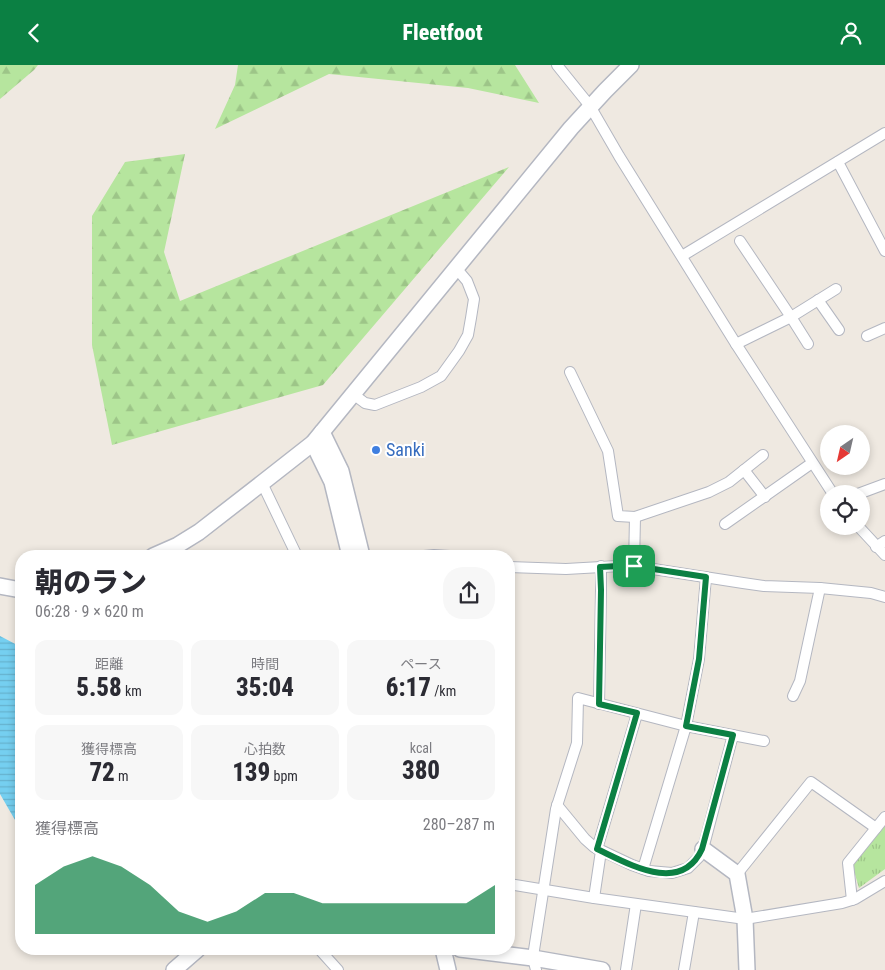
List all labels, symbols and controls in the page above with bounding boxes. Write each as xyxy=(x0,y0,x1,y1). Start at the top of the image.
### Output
icon: back xyxy=(20,19,48,47)
icon: person xyxy=(837,19,865,47)
text: Fleetfoot xyxy=(403,20,482,45)
north arrow xyxy=(820,425,870,475)
map controls xyxy=(820,425,870,535)
place label: Sanki xyxy=(386,439,425,460)
marker: Sanki xyxy=(370,444,382,456)
button: locate xyxy=(820,485,870,535)
pin xyxy=(613,545,655,587)
icon: arrive xyxy=(620,552,648,580)
text: 朝のラン xyxy=(35,566,147,599)
button: share xyxy=(443,567,495,619)
text: 06:28 · 9 × 620 m xyxy=(35,602,144,621)
text: 距離 xyxy=(95,656,123,672)
text: 時間 xyxy=(251,656,279,672)
text: ペース xyxy=(400,656,442,672)
text: 5.58 xyxy=(76,673,122,702)
text: 35:04 xyxy=(236,673,294,702)
text: 6:17 xyxy=(386,673,431,702)
text: km xyxy=(122,683,142,699)
text: /km xyxy=(431,683,456,699)
text: kcal xyxy=(410,740,432,756)
text: 獲得標高 xyxy=(81,741,137,757)
text: 心拍数 xyxy=(244,741,286,757)
text: 380 xyxy=(402,756,440,785)
text: 72 xyxy=(89,758,115,787)
text: 139 xyxy=(232,758,270,787)
text: m xyxy=(115,768,129,784)
text: bpm xyxy=(270,768,298,784)
text: 280–287 m xyxy=(423,815,495,834)
text: 獲得標高 xyxy=(35,819,99,838)

